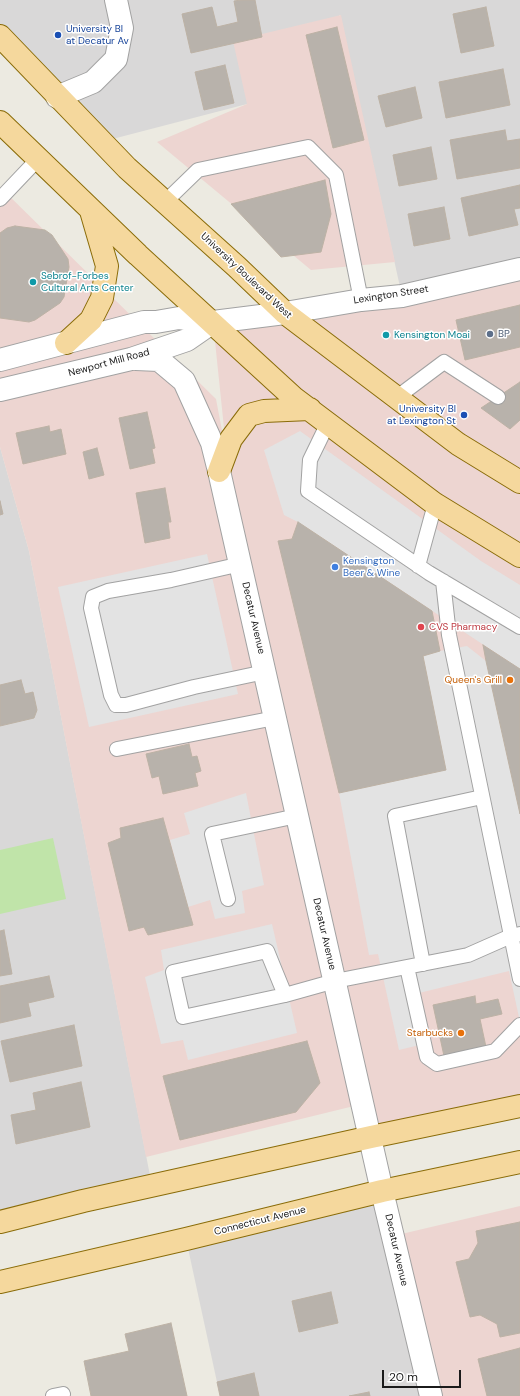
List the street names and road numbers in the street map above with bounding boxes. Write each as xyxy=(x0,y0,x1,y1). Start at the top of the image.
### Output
street label: University Boulevard West xyxy=(198,231,294,321)
street label: Lexington Street xyxy=(353,283,429,307)
street label: Newport Mill Road xyxy=(67,346,151,380)
street label: Decatur Avenue xyxy=(239,581,267,655)
street label: Decatur Avenue xyxy=(310,897,338,971)
street label: Connecticut Avenue xyxy=(213,1204,307,1238)
street label: Decatur Avenue xyxy=(382,1213,410,1287)

